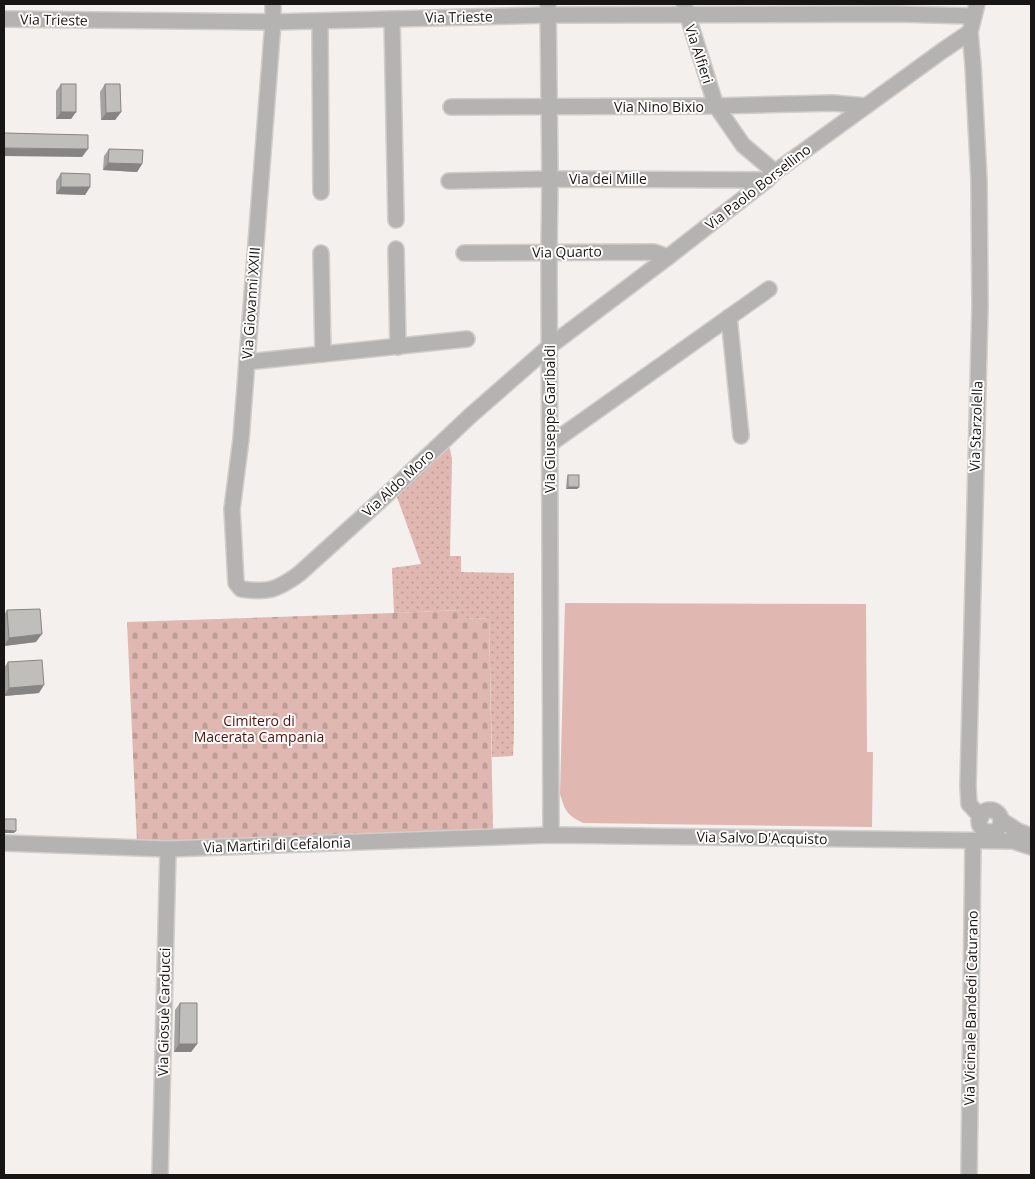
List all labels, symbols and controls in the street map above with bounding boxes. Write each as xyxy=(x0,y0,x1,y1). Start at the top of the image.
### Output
street label: Via Trieste xyxy=(425,6,493,27)
street label: Via Trieste xyxy=(20,9,88,30)
street label: Via Alfieri xyxy=(681,22,718,86)
street label: Via Nino Bixio xyxy=(614,97,704,116)
street label: Via Paolo Borsellino xyxy=(701,139,814,234)
street label: Via dei Mille xyxy=(569,169,647,188)
street label: Via Quarto xyxy=(532,241,602,262)
street label: Via Giovanni XXIII xyxy=(237,246,264,360)
street label: Via Giuseppe Garibaldi xyxy=(540,345,559,493)
street label: Via Starzolella xyxy=(964,380,987,472)
street label: Via Aldo Moro xyxy=(358,444,438,521)
park label: Cimitero di Macerata Campania xyxy=(194,711,324,746)
street label: Via Salvo D'Acquisto xyxy=(696,827,828,848)
street label: Via Martiri di Cefalonia xyxy=(203,832,351,857)
street label: Via Vicinale Bandedi Caturano xyxy=(959,910,982,1106)
street label: Via Giosuè Carducci xyxy=(153,948,174,1076)

